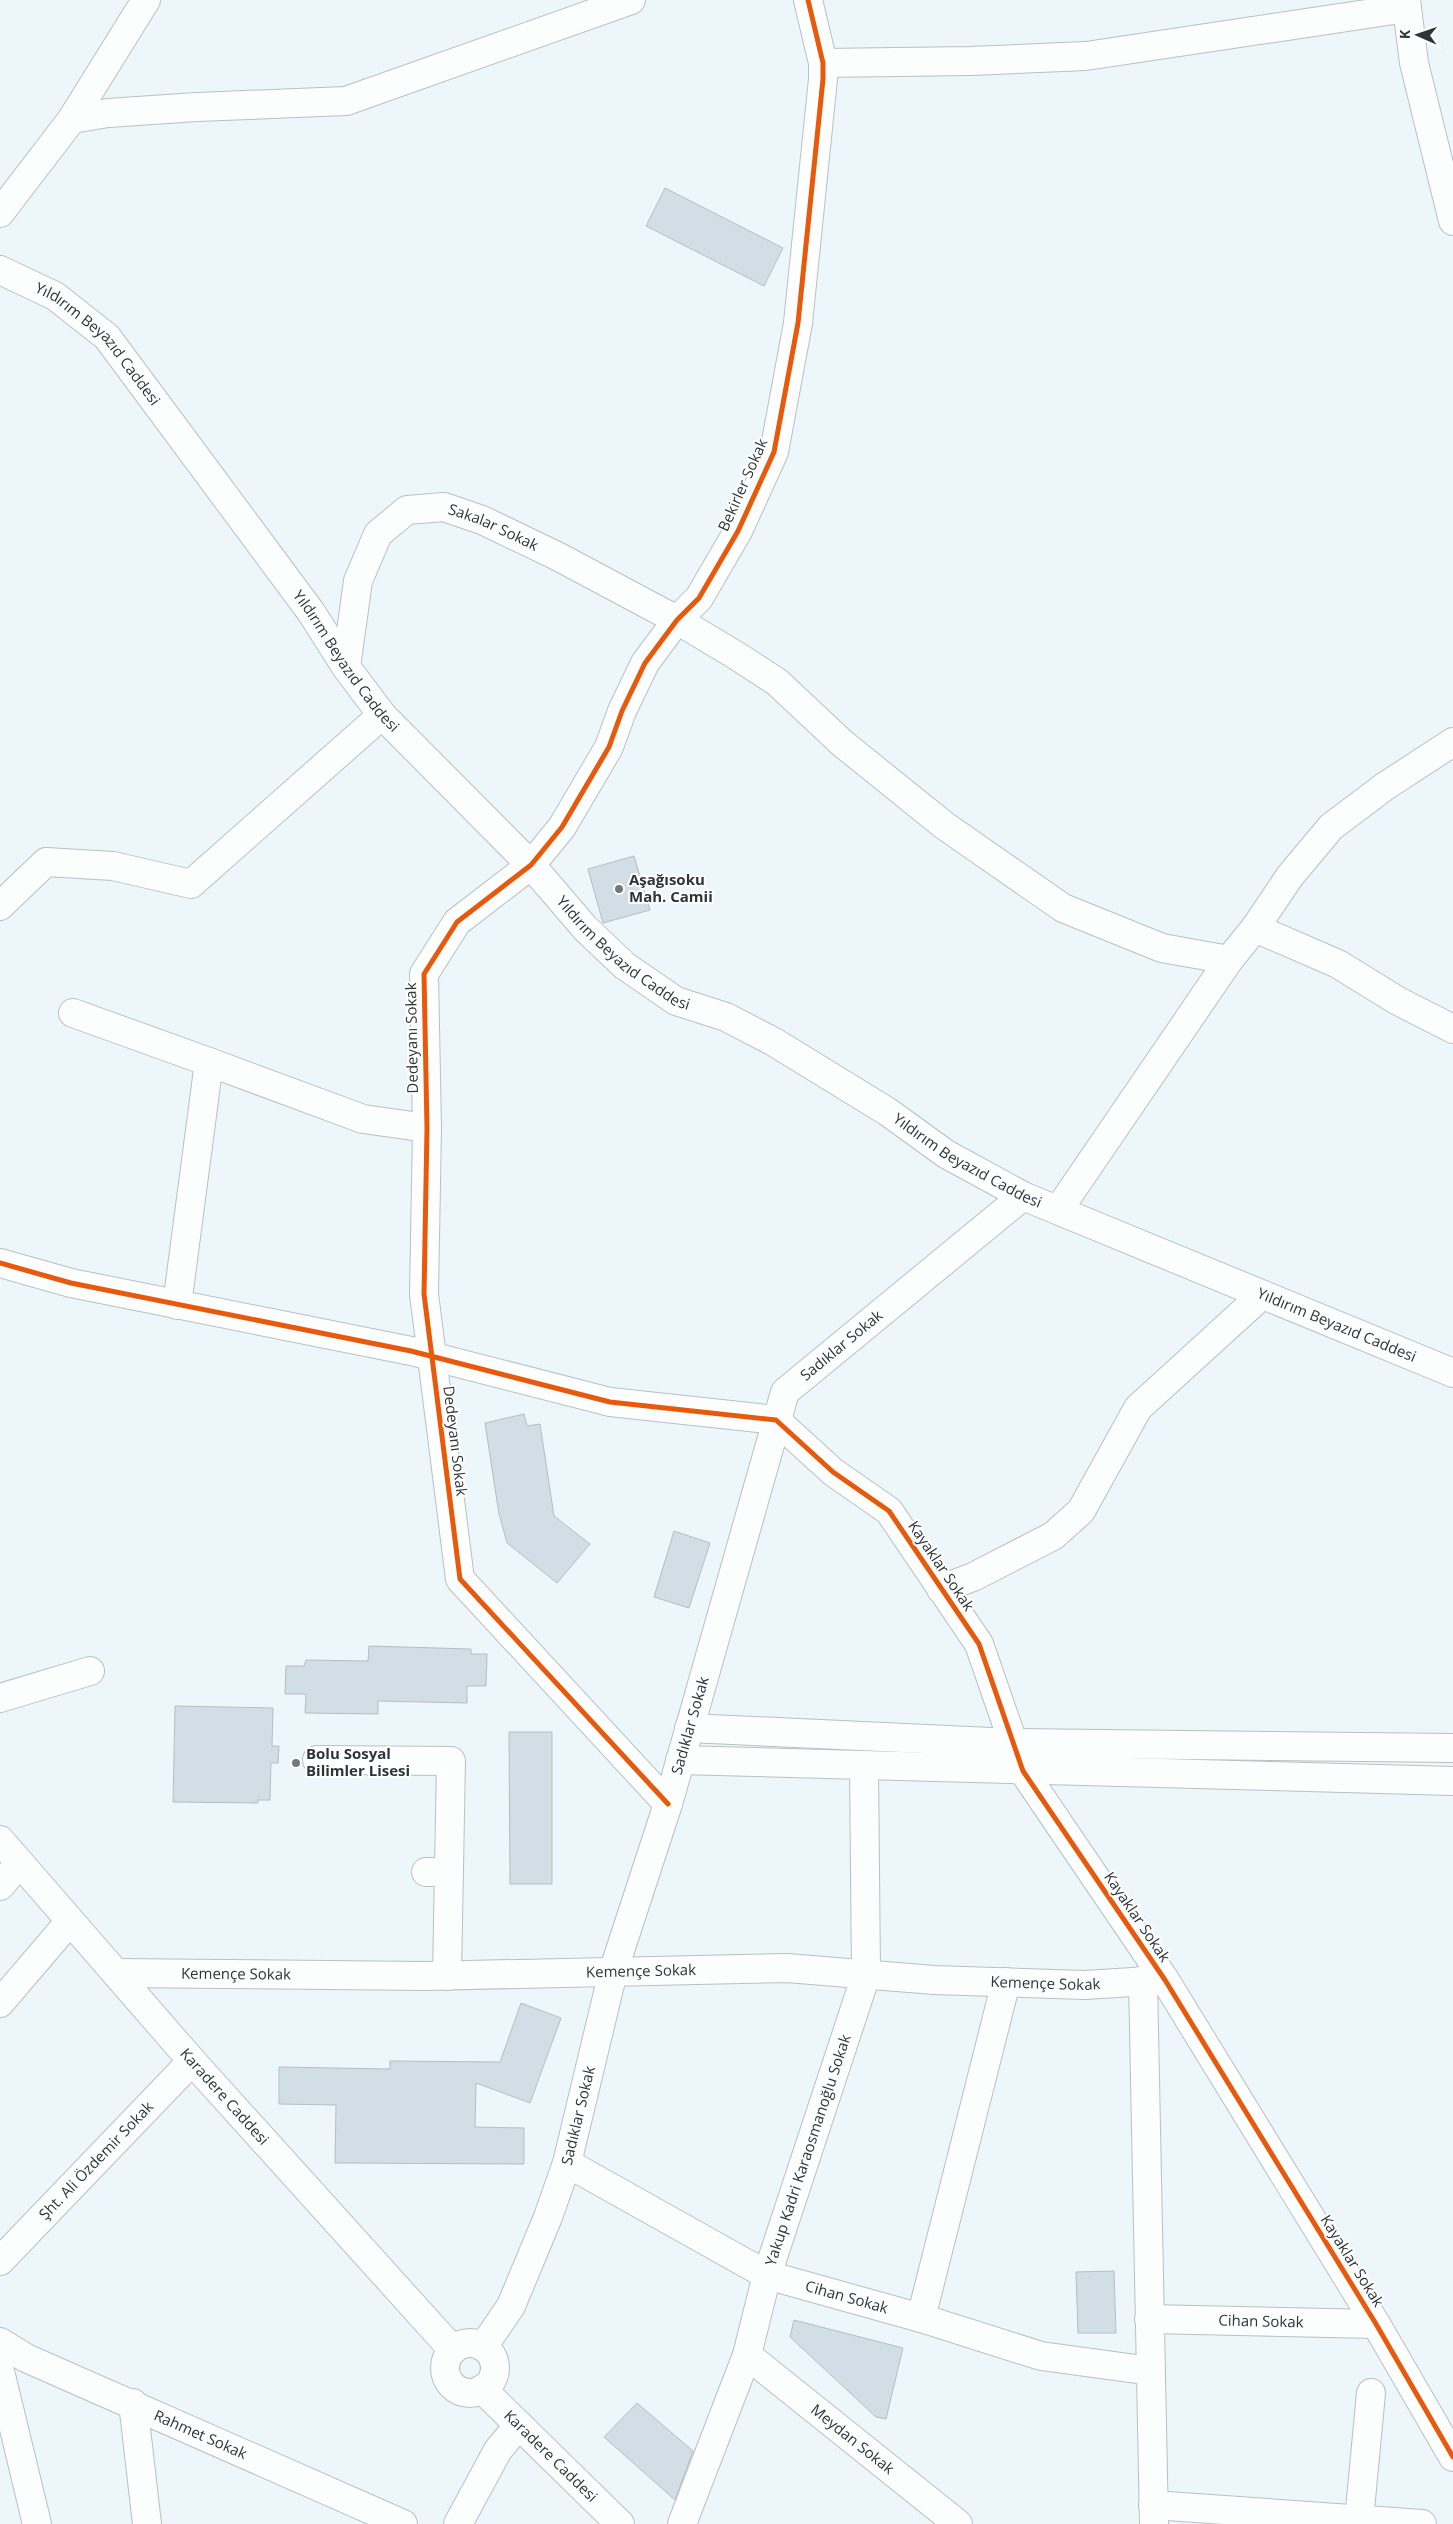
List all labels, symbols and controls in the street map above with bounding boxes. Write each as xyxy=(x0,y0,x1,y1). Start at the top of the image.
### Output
north arrow xyxy=(1393,10,1443,60)
text: K xyxy=(1395,29,1414,40)
street label: Yıldırım Beyazıd Caddesi xyxy=(32,277,165,409)
street label: Bekirler Sokak xyxy=(713,435,772,534)
street label: Sakalar Sokak xyxy=(446,498,542,555)
street label: Yıldırım Beyazıd Caddesi xyxy=(289,586,404,736)
place label: Aşağısoku Mah. Camii xyxy=(629,869,713,906)
marker: Aşağısoku Mah. Camii xyxy=(613,883,625,895)
street label: Yıldırım Beyazıd Caddesi xyxy=(553,891,693,1014)
street label: Dedeyanı Sokak xyxy=(400,982,422,1094)
street label: Yıldırım Beyazıd Caddesi xyxy=(890,1108,1045,1212)
street label: Yıldırım Beyazıd Caddesi xyxy=(1255,1283,1420,1366)
street label: Sadıklar Sokak xyxy=(796,1305,886,1385)
street label: Dedeyanı Sokak xyxy=(439,1385,473,1497)
street label: Kayaklar Sokak xyxy=(904,1516,979,1615)
street label: Sadıklar Sokak xyxy=(666,1674,713,1777)
place label: Bolu Sosyal Bilimler Lisesi xyxy=(306,1743,410,1780)
marker: Bolu Sosyal Bilimler Lisesi xyxy=(290,1757,302,1769)
street label: Kayaklar Sokak xyxy=(1100,1867,1175,1966)
street label: Kemençe Sokak xyxy=(586,1959,696,1981)
street label: Kemençe Sokak xyxy=(181,1963,291,1984)
street label: Kemençe Sokak xyxy=(990,1971,1101,1994)
street label: Yakup Kadri Karaosmanoğlu Sokak xyxy=(760,2031,855,2268)
street label: Karadere Caddesi xyxy=(176,2044,274,2149)
street label: Sadıklar Sokak xyxy=(556,2064,599,2167)
street label: Şht. Ali Özdemir Sokak xyxy=(34,2096,157,2224)
street label: Kayaklar Sokak xyxy=(1317,2211,1389,2310)
street label: Cihan Sokak xyxy=(803,2275,891,2317)
street label: Cihan Sokak xyxy=(1218,2310,1304,2331)
street label: Meydan Sokak xyxy=(807,2399,899,2478)
street label: Rahmet Sokak xyxy=(151,2405,251,2463)
street label: Karadere Caddesi xyxy=(500,2405,603,2506)

